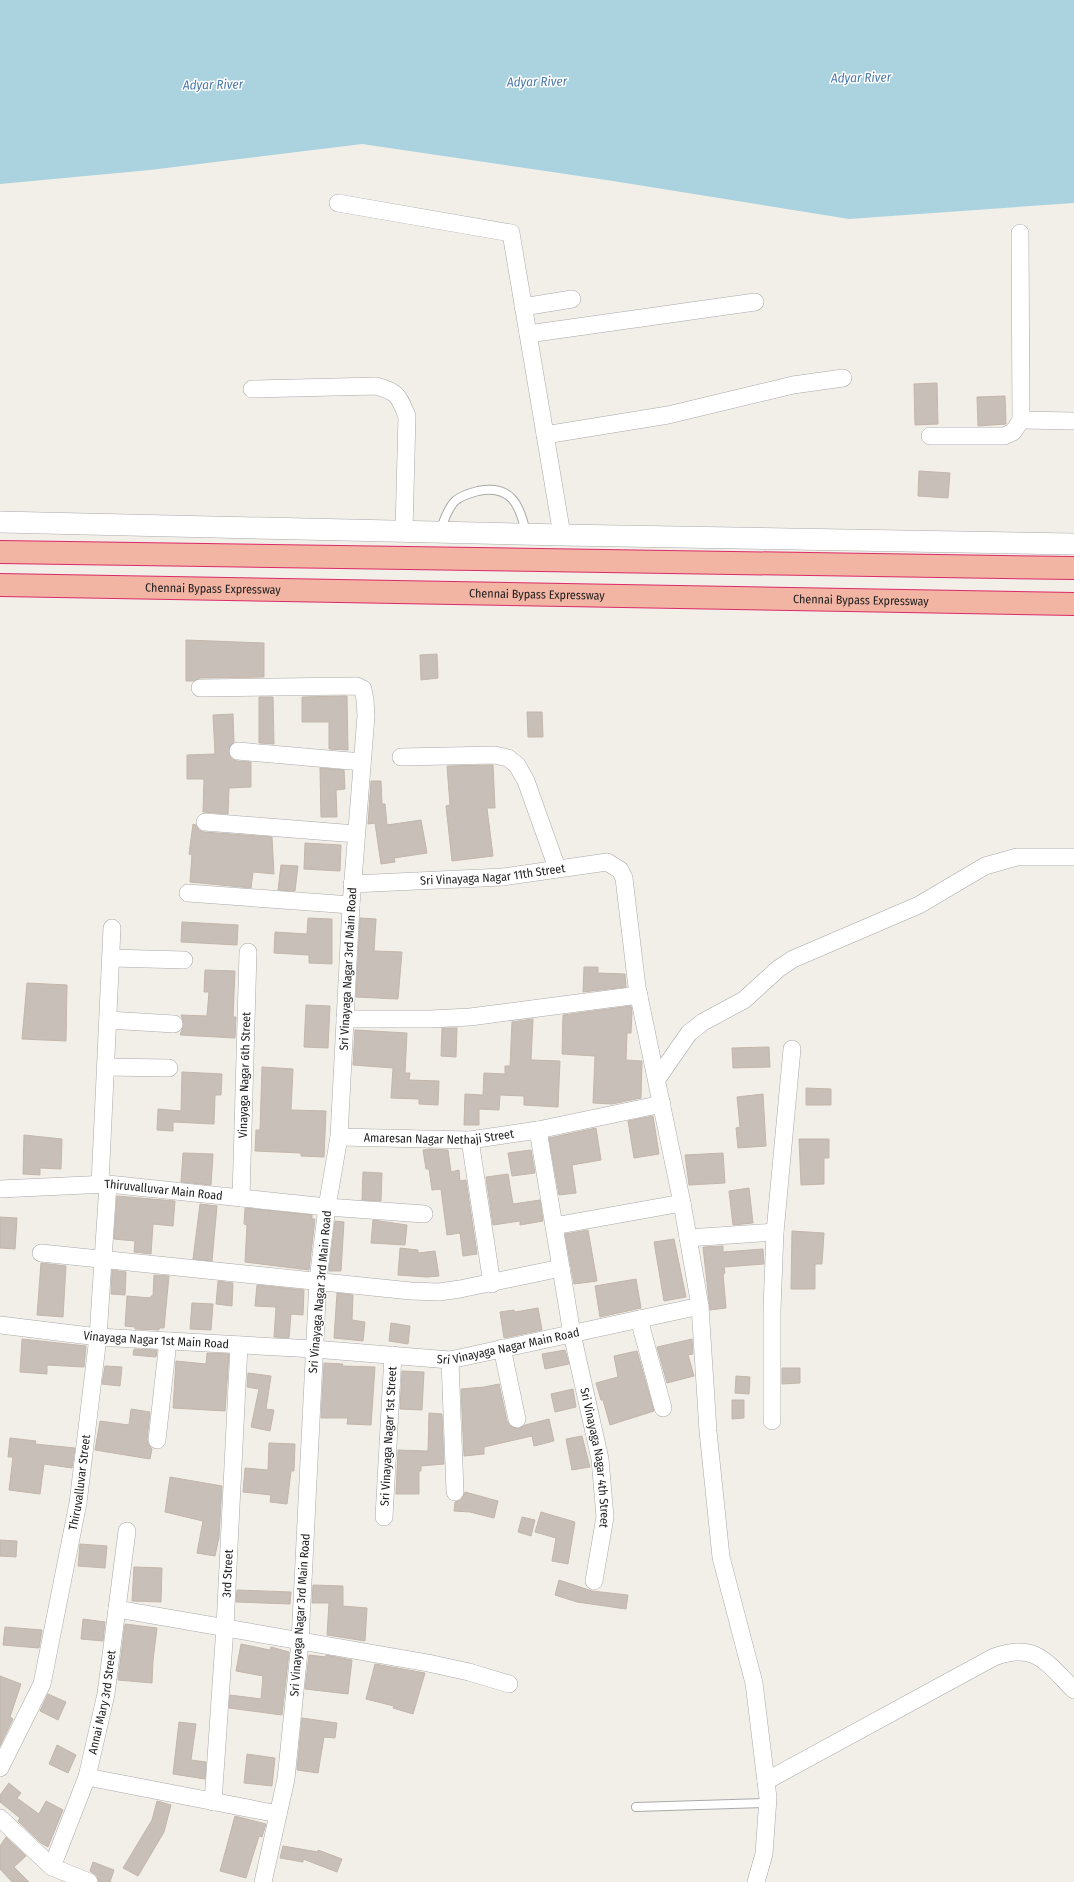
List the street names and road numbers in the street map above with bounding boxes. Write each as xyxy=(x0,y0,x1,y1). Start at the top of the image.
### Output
street label: Chennai Bypass Expressway xyxy=(145,581,282,597)
street label: Chennai Bypass Expressway xyxy=(469,586,605,603)
street label: Chennai Bypass Expressway xyxy=(793,592,929,608)
street label: Sri Vinayaga Nagar 11th Street xyxy=(420,861,566,888)
street label: Sri Vinayaga Nagar 3rd Main Road xyxy=(337,887,359,1051)
street label: Vinayaga Nagar 6th Street xyxy=(236,1012,253,1138)
street label: Amaresan Nagar Nethaji Street xyxy=(364,1127,515,1147)
street label: Thiruvalluvar Main Road xyxy=(104,1177,223,1203)
street label: Sri Vinayaga Nagar 3rd Main Road xyxy=(306,1210,334,1374)
street label: Sri Vinayaga Nagar Main Road xyxy=(436,1325,581,1367)
street label: Vinayaga Nagar 1st Main Road xyxy=(83,1328,229,1351)
street label: Sri Vinayaga Nagar 1st Street xyxy=(378,1366,399,1506)
street label: Sri Vinayaga Nagar 4th Street xyxy=(577,1386,612,1529)
street label: Thiruvalluvar Street xyxy=(66,1434,93,1532)
street label: Sri Vinayaga Nagar 3rd Main Road xyxy=(287,1533,313,1697)
street label: 3rd Street xyxy=(219,1549,236,1598)
street label: Annai Mary 3rd Street xyxy=(85,1649,119,1756)

